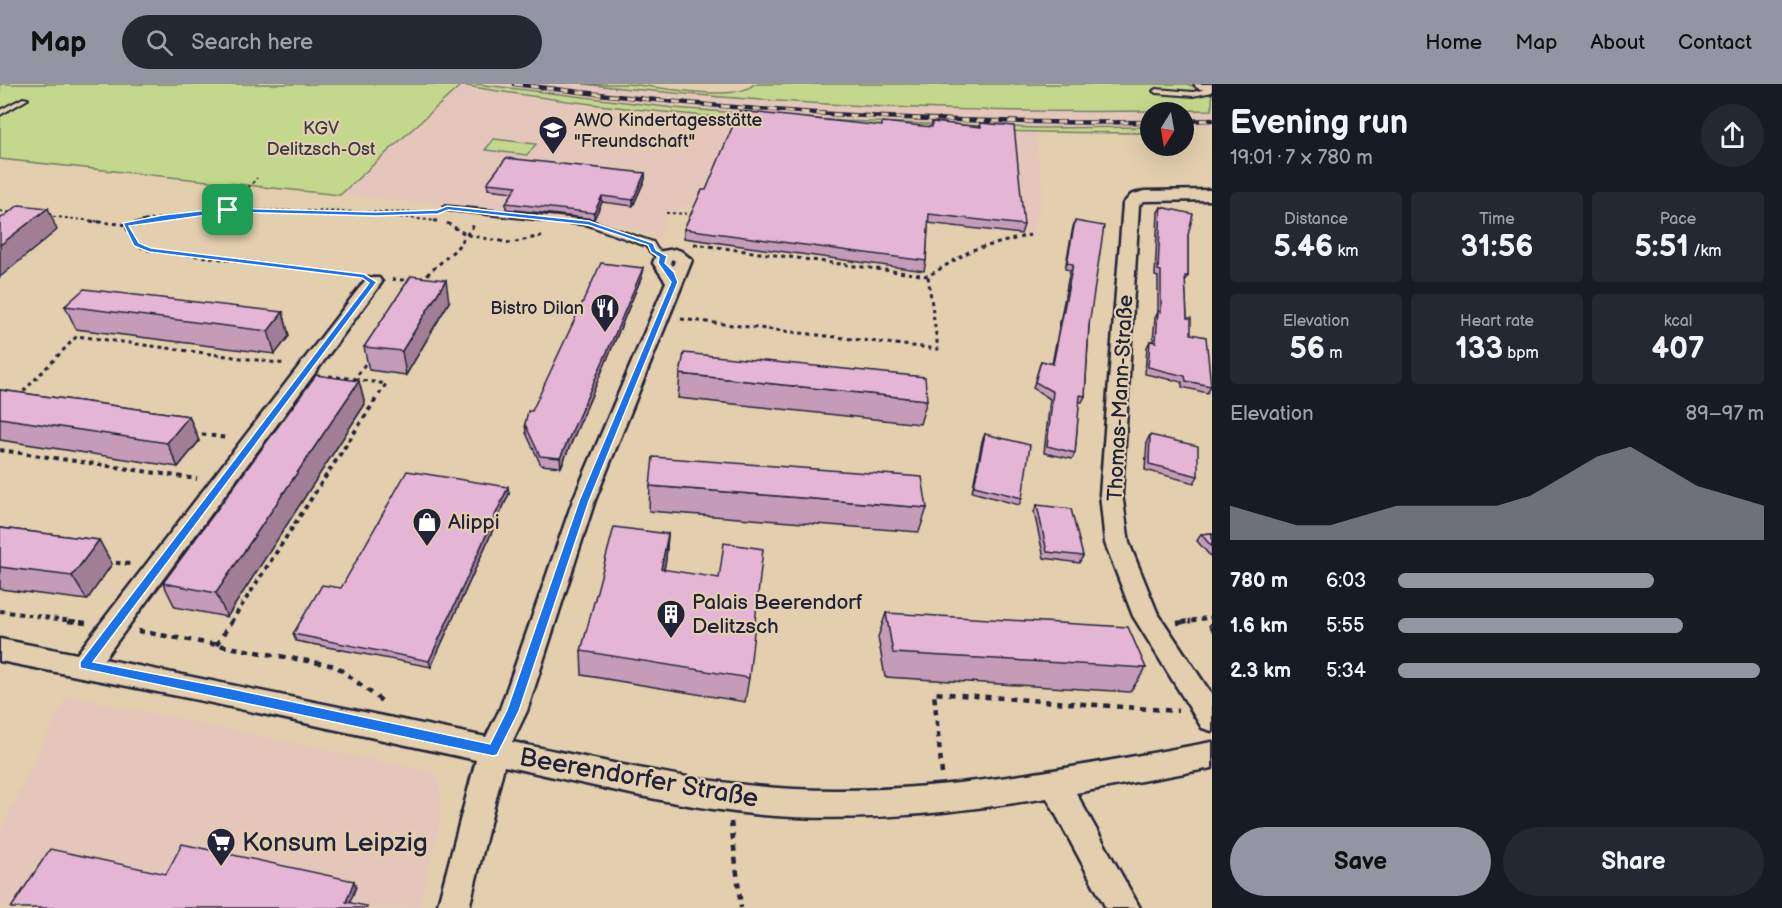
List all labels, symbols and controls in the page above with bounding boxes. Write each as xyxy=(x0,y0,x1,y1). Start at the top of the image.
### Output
search box xyxy=(122,15,542,69)
text: Map xyxy=(30,26,86,59)
icon: search xyxy=(143,26,176,59)
text: Search here xyxy=(191,29,313,56)
text: Home xyxy=(1425,30,1482,55)
text: Map xyxy=(1515,30,1557,55)
text: About xyxy=(1590,30,1645,55)
text: Contact xyxy=(1678,30,1752,55)
north arrow xyxy=(1140,102,1194,156)
map controls xyxy=(1140,102,1194,156)
text: Evening run xyxy=(1230,103,1408,143)
button: share xyxy=(1701,104,1764,167)
place label: AWO Kindertagesstätte "Freundschaft" xyxy=(574,110,763,152)
school or university icon: AWO Kindertagesstätte "Freundschaft" xyxy=(537,114,569,156)
park label: KGV Delitzsch-Ost xyxy=(266,118,376,160)
text: 19:01 · 7 × 780 m xyxy=(1230,146,1373,170)
pin xyxy=(202,184,253,235)
icon: arrive xyxy=(211,193,244,226)
text: Distance xyxy=(1284,210,1348,229)
text: Time xyxy=(1479,210,1515,229)
text: Pace xyxy=(1660,210,1696,229)
text: 5.46 xyxy=(1273,229,1333,265)
text: 31:56 xyxy=(1461,229,1533,265)
text: 5:51 xyxy=(1634,229,1689,265)
text: km xyxy=(1333,242,1359,261)
text: /km xyxy=(1689,242,1722,261)
restaurant icon: Bistro Dilan xyxy=(589,292,621,334)
street label: Thomas-Mann-Straße xyxy=(1103,294,1138,502)
place label: Bistro Dilan xyxy=(490,298,584,319)
text: Elevation xyxy=(1283,312,1349,331)
text: Heart rate xyxy=(1460,312,1534,331)
text: kcal xyxy=(1664,312,1692,331)
text: 56 xyxy=(1289,331,1325,367)
text: 133 xyxy=(1455,331,1503,367)
text: 407 xyxy=(1652,331,1704,367)
text: m xyxy=(1325,344,1343,363)
text: bpm xyxy=(1503,344,1539,363)
text: Elevation xyxy=(1230,402,1313,426)
text: 89–97 m xyxy=(1685,402,1764,426)
shop icon: Alippi xyxy=(411,506,443,548)
place label: Alippi xyxy=(448,510,500,535)
text: 780 m xyxy=(1230,569,1288,593)
text: 6:03 xyxy=(1326,569,1366,593)
place label: Palais Beerendorf Delitzsch xyxy=(692,590,863,639)
building icon: Palais Beerendorf Delitzsch xyxy=(655,598,687,640)
text: 1.6 km xyxy=(1230,614,1288,638)
text: 5:55 xyxy=(1326,614,1364,638)
text: 2.3 km xyxy=(1230,659,1291,683)
text: 5:34 xyxy=(1326,659,1366,683)
street label: Beerendorfer Straße xyxy=(517,742,761,815)
supermarket icon: Konsum Leipzig xyxy=(205,826,237,868)
button: Save xyxy=(1230,827,1491,896)
button: Share xyxy=(1503,827,1764,896)
place label: Konsum Leipzig xyxy=(242,828,428,859)

